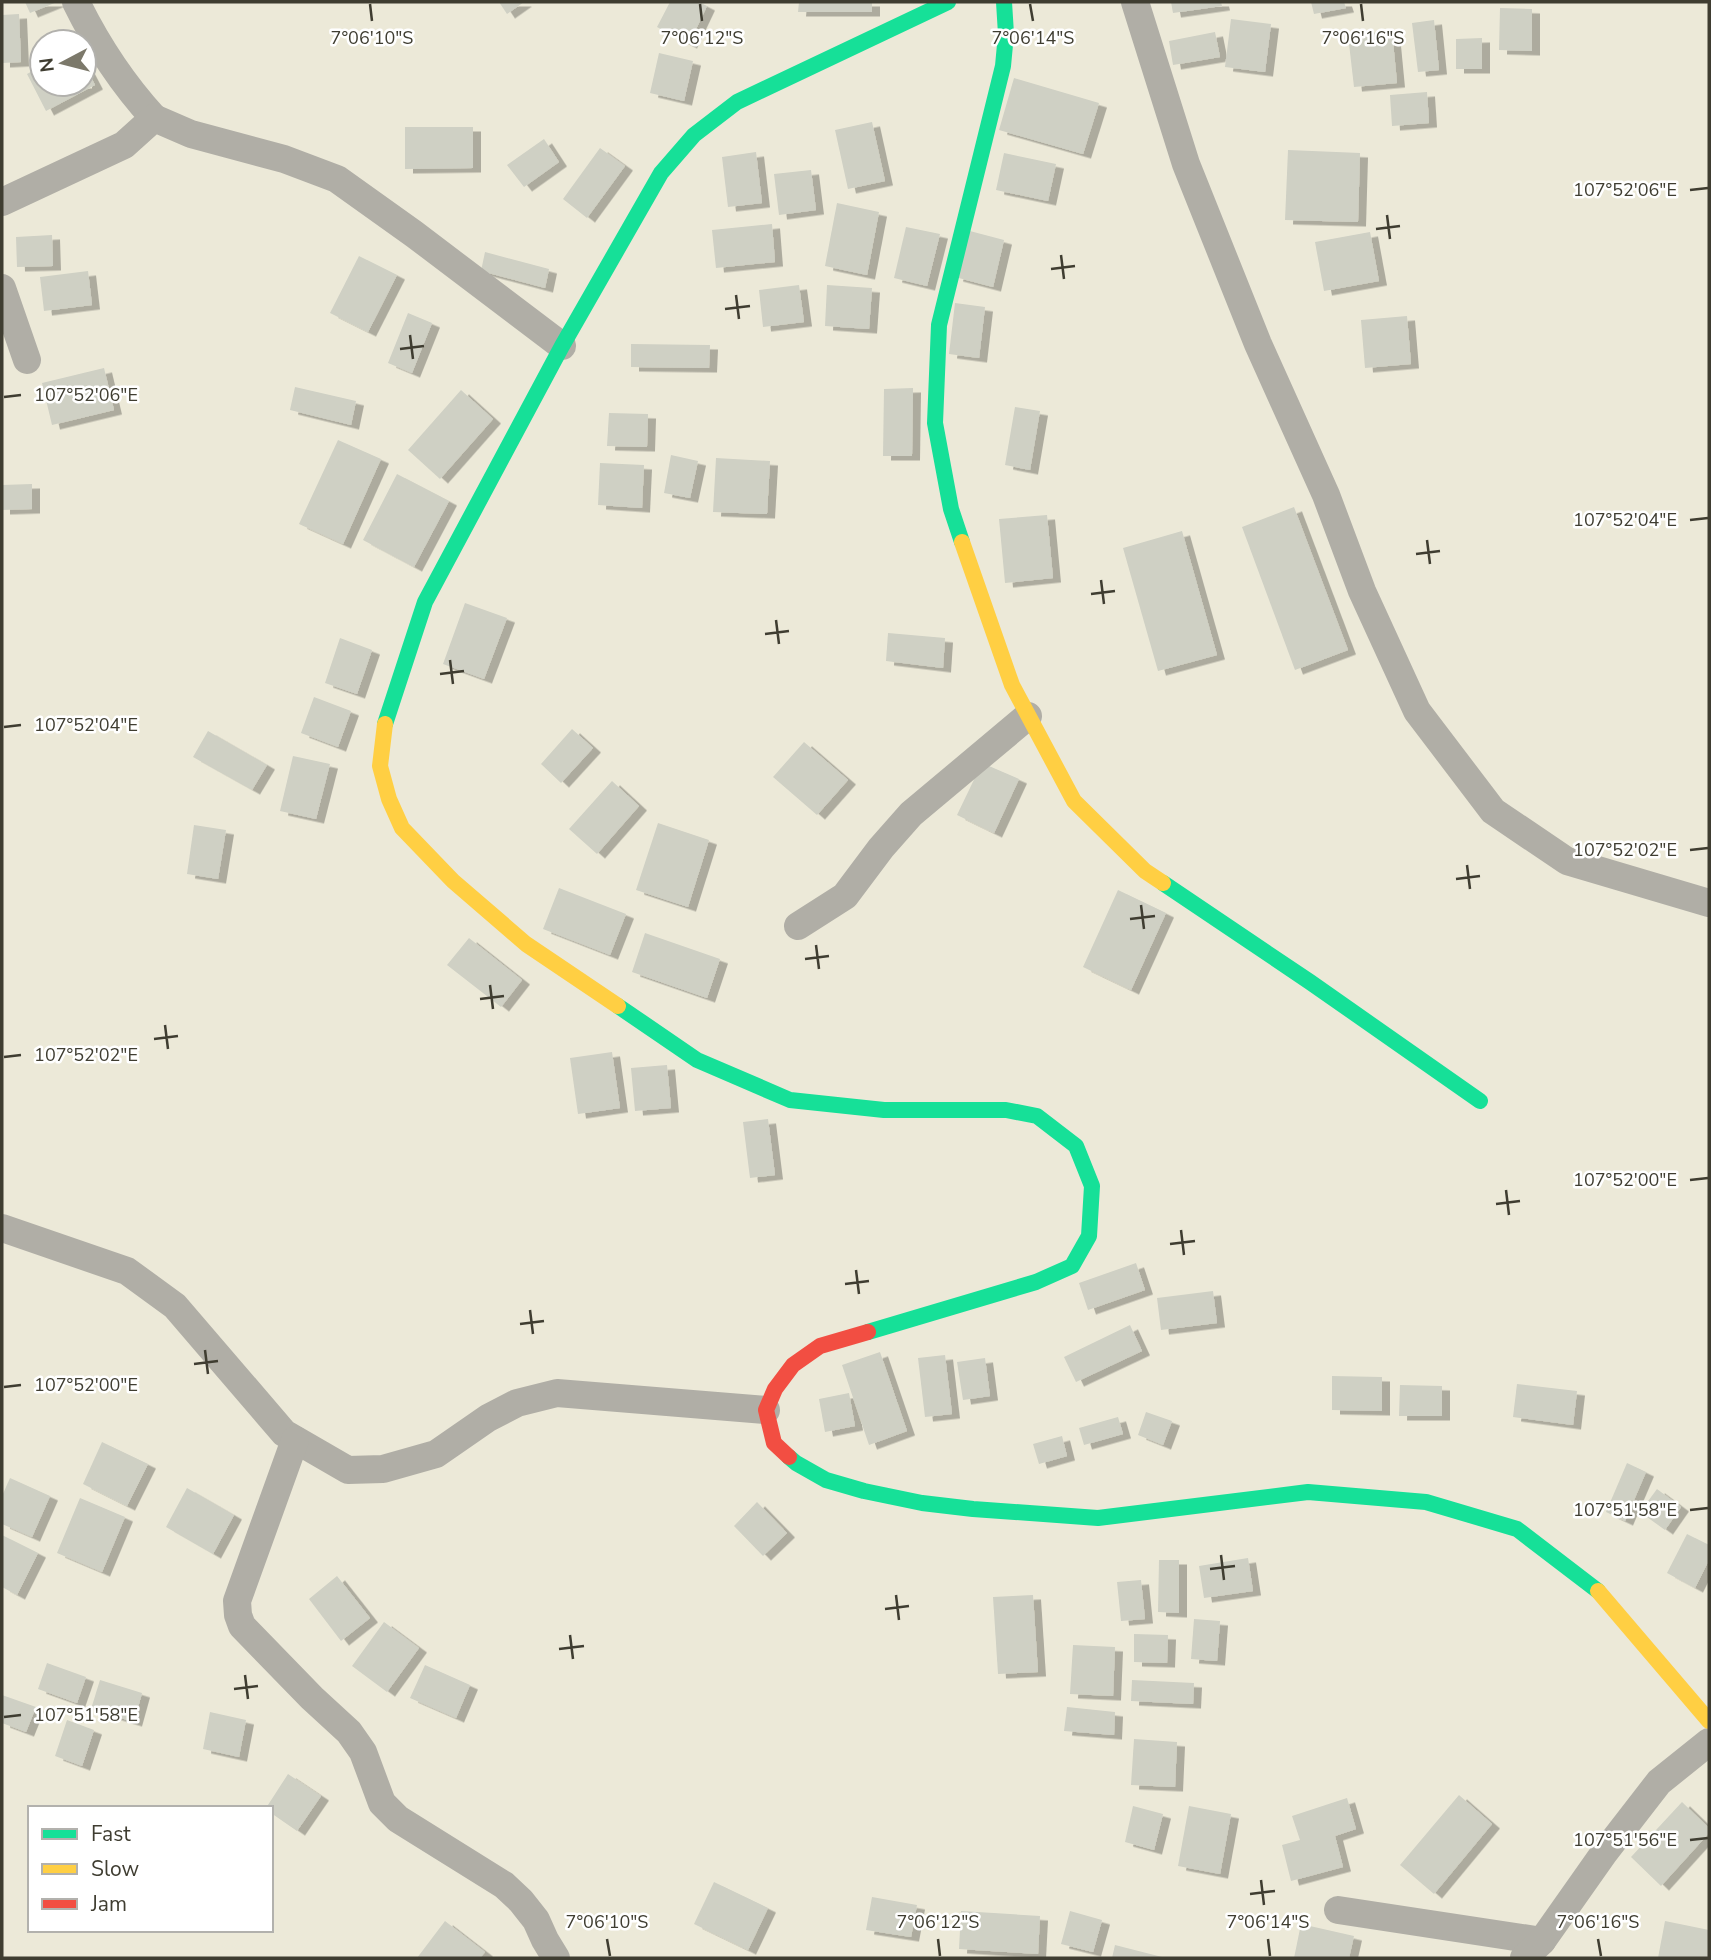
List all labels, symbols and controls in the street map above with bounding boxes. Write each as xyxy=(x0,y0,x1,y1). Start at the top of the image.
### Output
text: 7°06'10"S xyxy=(331,26,413,50)
text: 7°06'12"S xyxy=(661,26,743,50)
text: 7°06'14"S xyxy=(992,26,1074,50)
text: 7°06'16"S xyxy=(1322,26,1404,50)
north arrow xyxy=(28,28,98,98)
text: N xyxy=(33,56,61,74)
text: 107°52'06"E xyxy=(1573,178,1677,202)
text: 107°52'06"E xyxy=(34,383,138,407)
text: 107°52'04"E xyxy=(1573,508,1677,532)
text: 107°52'04"E xyxy=(34,713,138,737)
text: 107°52'02"E xyxy=(1573,838,1677,862)
text: 107°52'02"E xyxy=(34,1043,138,1067)
text: 107°52'00"E xyxy=(1573,1168,1677,1192)
text: 107°52'00"E xyxy=(34,1373,138,1397)
text: 107°51'58"E xyxy=(1573,1498,1677,1522)
text: 107°51'58"E xyxy=(34,1703,138,1727)
legend xyxy=(28,1806,273,1932)
text: Fast xyxy=(91,1820,131,1848)
text: 107°51'56"E xyxy=(1573,1828,1677,1852)
text: Slow xyxy=(91,1855,140,1883)
text: Jam xyxy=(90,1890,127,1918)
text: 7°06'10"S xyxy=(566,1910,648,1934)
text: 7°06'12"S xyxy=(897,1910,979,1934)
text: 7°06'14"S xyxy=(1227,1910,1309,1934)
text: 7°06'16"S xyxy=(1557,1910,1639,1934)

